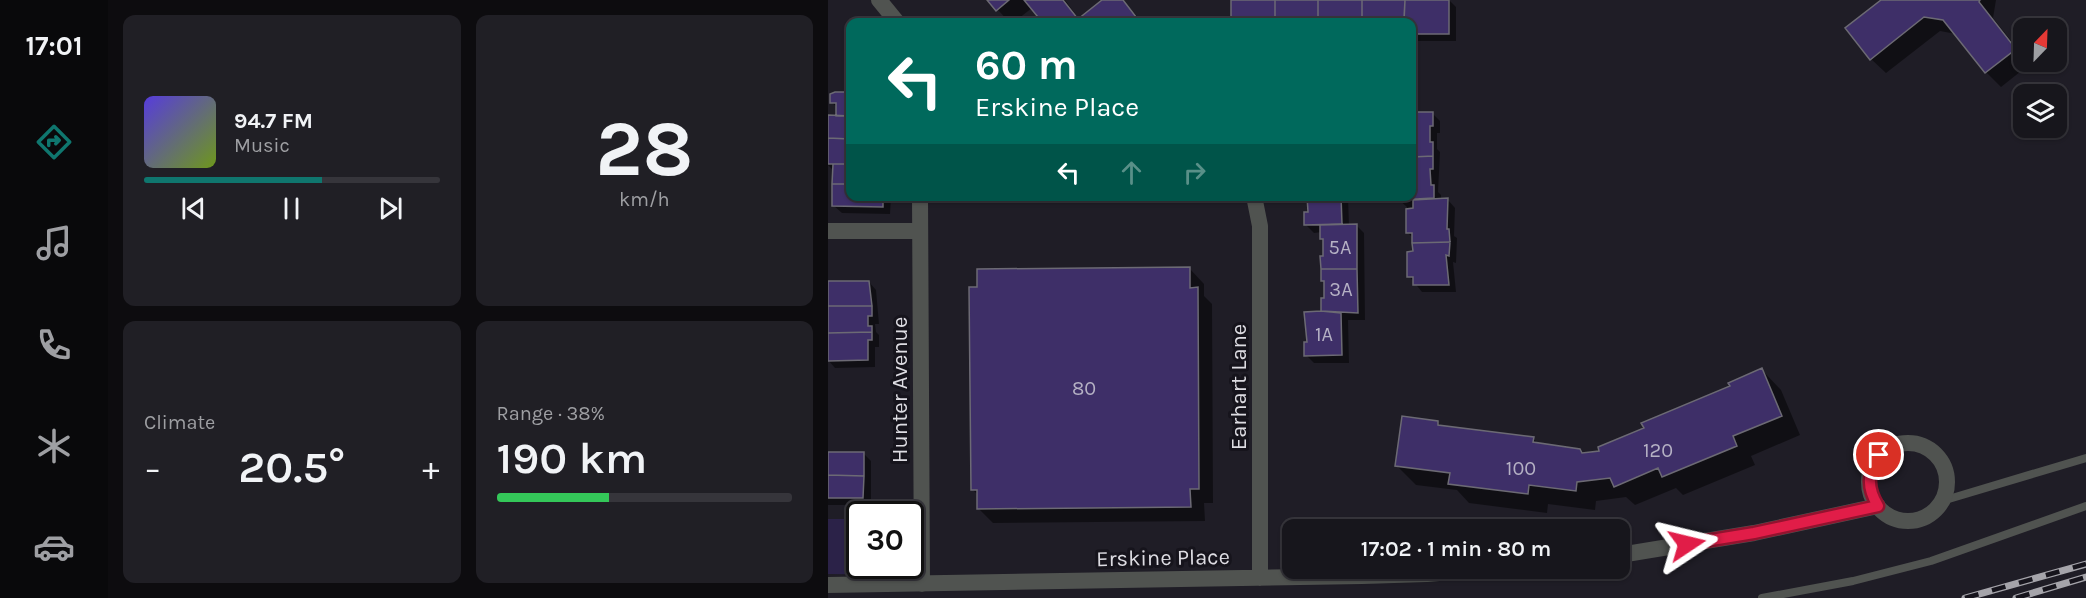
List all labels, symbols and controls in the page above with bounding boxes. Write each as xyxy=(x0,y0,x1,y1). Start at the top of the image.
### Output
north arrow xyxy=(2013,18,2067,72)
map controls xyxy=(2013,18,2067,138)
text: 17:01 xyxy=(25,30,83,62)
text: 60 m xyxy=(975,40,1078,90)
icon: left xyxy=(876,42,954,120)
button: layers xyxy=(2013,84,2067,138)
text: Erskine Place xyxy=(975,91,1139,123)
text: 28 xyxy=(595,103,693,195)
text: 94.7 FM xyxy=(234,108,313,134)
icon: directions xyxy=(33,121,75,163)
text: Music xyxy=(234,134,290,157)
icon: left xyxy=(1052,156,1085,189)
icon: ahead xyxy=(1115,156,1148,189)
icon: right xyxy=(1178,156,1211,189)
text: km/h xyxy=(619,188,670,211)
icon: previous xyxy=(177,192,210,225)
icon: pause xyxy=(275,192,308,225)
icon: next xyxy=(374,192,407,225)
icon: music xyxy=(33,222,75,264)
house number: 5A xyxy=(1329,236,1351,259)
house number: 3A xyxy=(1329,278,1353,301)
street label: Hunter Avenue xyxy=(887,317,913,463)
house number: 1A xyxy=(1315,323,1333,346)
icon: phone xyxy=(33,324,75,366)
street label: Earhart Lane xyxy=(1226,324,1252,450)
house number: 80 xyxy=(1072,377,1096,400)
text: Range · 38% xyxy=(497,402,605,425)
text: Climate xyxy=(144,411,215,434)
icon: climate xyxy=(33,425,75,467)
pin xyxy=(1853,429,1904,480)
text: 190 km xyxy=(497,432,647,484)
icon: arrive xyxy=(1862,438,1895,471)
house number: 120 xyxy=(1643,439,1673,462)
text: 20.5° xyxy=(238,441,345,493)
text: − xyxy=(144,449,161,487)
text: + xyxy=(422,449,440,487)
house number: 100 xyxy=(1506,457,1536,480)
speed limit sign: 30 xyxy=(846,501,924,579)
position arrow xyxy=(1655,512,1719,576)
icon: car xyxy=(33,526,75,568)
text: 17:02 · 1 min · 80 m xyxy=(1361,536,1551,562)
street label: Erskine Place xyxy=(1096,544,1230,572)

